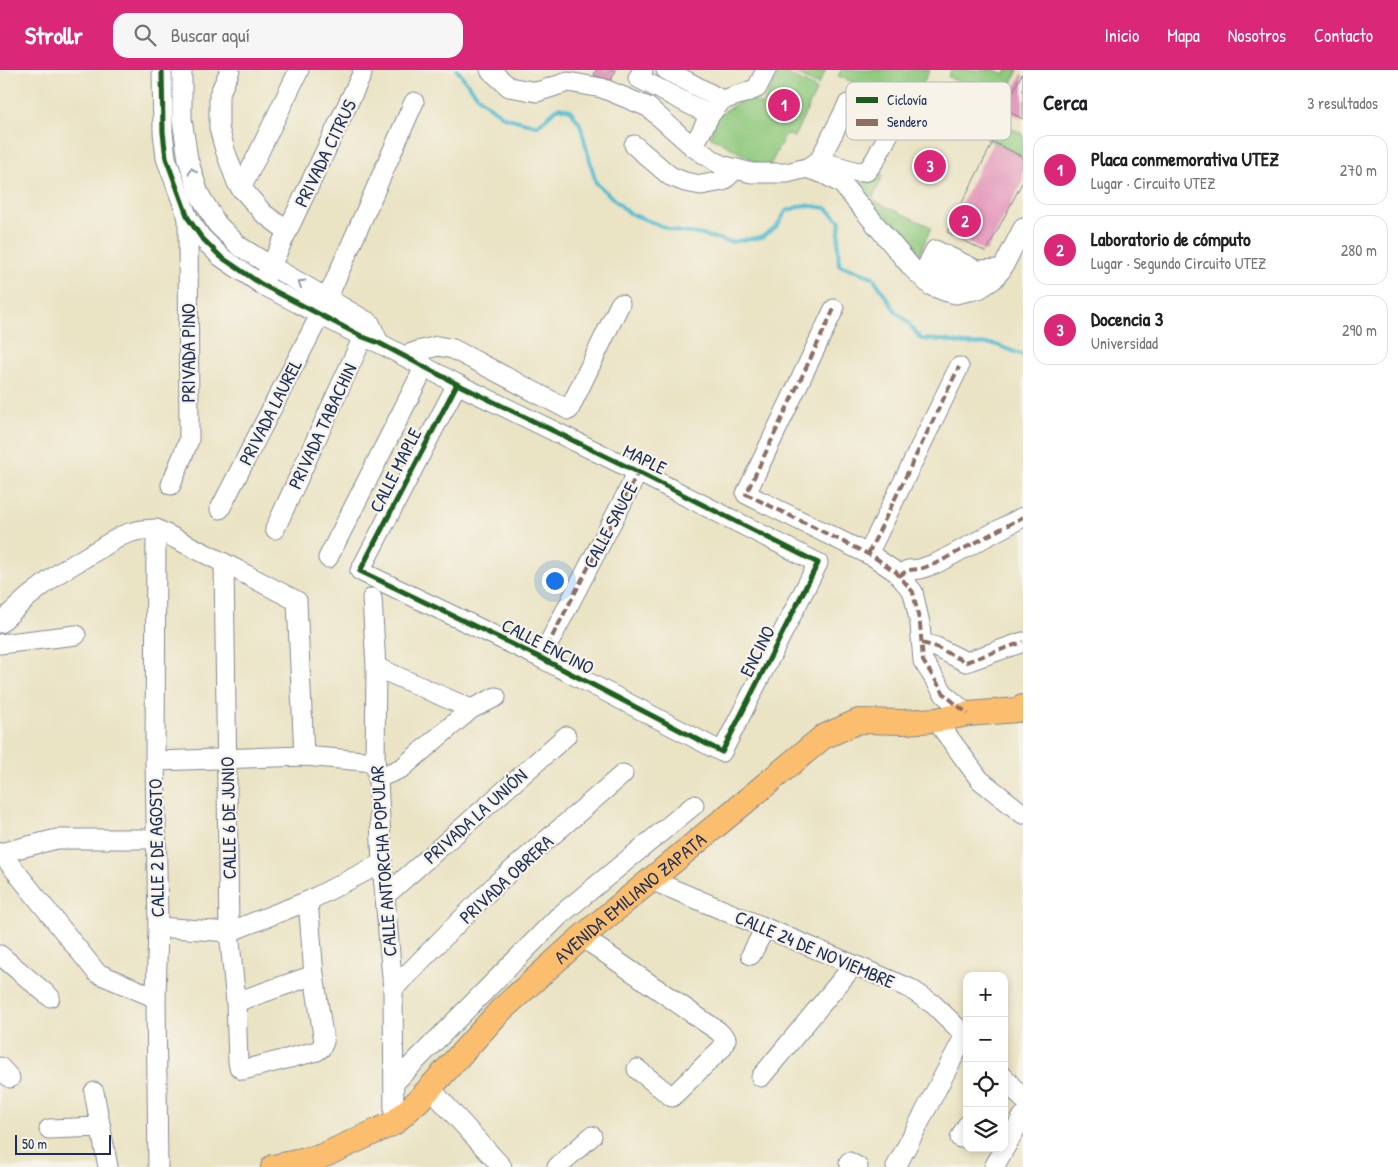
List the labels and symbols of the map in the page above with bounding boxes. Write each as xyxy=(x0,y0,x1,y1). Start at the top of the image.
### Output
legend xyxy=(846,82,1011,140)
pin: 1 xyxy=(768,86,800,124)
text: Ciclovía xyxy=(887,90,927,109)
street label: PRIVADA CITRUS xyxy=(288,95,362,211)
text: Sendero xyxy=(887,112,928,131)
pin: 3 xyxy=(914,147,946,185)
one-way arrow xyxy=(187,167,197,175)
pin: 2 xyxy=(949,202,981,240)
one-way arrow xyxy=(297,279,306,289)
street label: PRIVADA PINO xyxy=(175,303,201,403)
street label: PRIVADA LAUREL xyxy=(232,355,308,469)
street label: PRIVADA TABACHIN xyxy=(282,359,362,493)
street label: CALLE MAPLE xyxy=(363,423,428,517)
street label: MAPLE xyxy=(619,437,672,481)
street label: CALLE SAUCE xyxy=(576,477,644,573)
your location xyxy=(542,568,568,594)
street label: CALLE ENCINO xyxy=(497,612,599,680)
street label: ENCINO xyxy=(733,621,781,681)
street label: CALLE 6 DE JUNIO xyxy=(214,756,242,880)
street label: PRIVADA LA UNIÓN xyxy=(418,762,532,870)
street label: CALLE ANTORCHA POPULAR xyxy=(363,764,403,957)
street label: CALLE 2 DE AGOSTO xyxy=(142,778,170,918)
street label: AVENIDA EMILIANO ZAPATA xyxy=(548,826,711,969)
street label: PRIVADA OBRERA xyxy=(453,829,559,929)
street label: CALLE 24 DE NOVIEMBRE xyxy=(731,904,899,995)
scale bar xyxy=(15,1132,111,1155)

